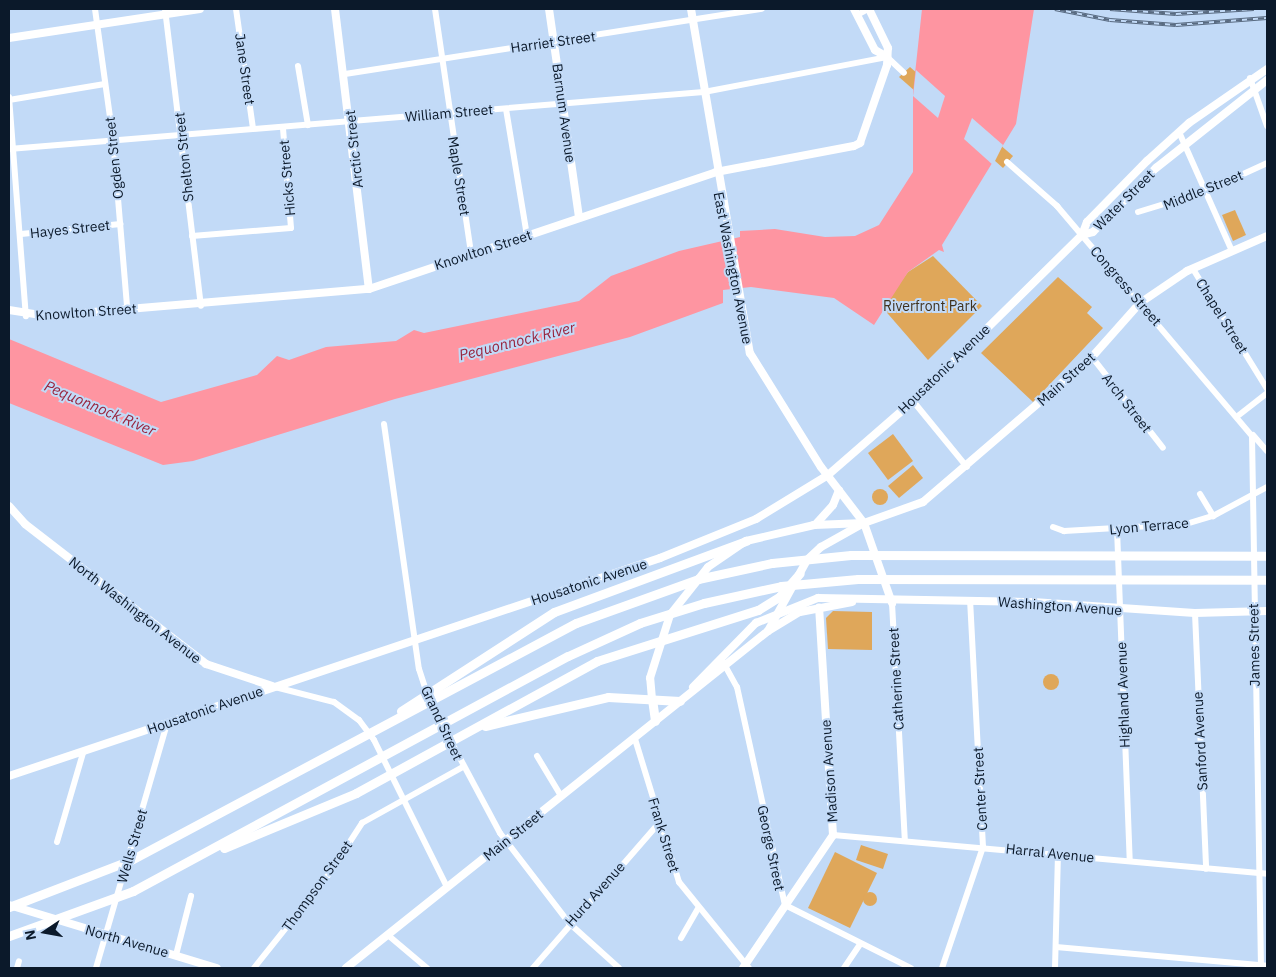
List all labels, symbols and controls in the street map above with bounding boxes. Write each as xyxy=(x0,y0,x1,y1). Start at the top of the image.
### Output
street label: Harriet Street xyxy=(510,28,596,56)
street label: Jane Street xyxy=(232,32,258,106)
street label: Barnum Avenue xyxy=(549,62,579,164)
street label: William Street xyxy=(404,101,494,125)
street label: Arctic Street xyxy=(342,109,366,189)
street label: Shelton Street xyxy=(171,111,197,203)
street label: Ogden Street xyxy=(101,116,127,200)
street label: Maple Street xyxy=(444,135,474,217)
street label: Hicks Street xyxy=(275,139,299,217)
street label: Water Street xyxy=(1090,166,1158,234)
street label: Middle Street xyxy=(1161,166,1245,214)
street label: East Washington Avenue xyxy=(710,190,756,346)
street label: Hayes Street xyxy=(29,216,111,242)
street label: Knowlton Street xyxy=(432,226,534,274)
street label: Congress Street xyxy=(1087,243,1165,329)
street label: Chapel Street xyxy=(1192,275,1252,357)
park label: Riverfront Park xyxy=(883,298,977,314)
street label: Knowlton Street xyxy=(35,300,137,324)
water label: Pequonnock River xyxy=(457,318,577,364)
street label: Housatonic Avenue xyxy=(895,321,993,417)
street label: Main Street xyxy=(1034,349,1098,409)
street label: Arch Street xyxy=(1099,370,1155,436)
water label: Pequonnock River xyxy=(42,376,158,440)
street label: Lyon Terrace xyxy=(1109,514,1189,538)
street label: North Washington Avenue xyxy=(66,553,204,667)
street label: Housatonic Avenue xyxy=(529,555,649,609)
street label: Washington Avenue xyxy=(998,593,1122,619)
street label: James Street xyxy=(1245,603,1263,687)
street label: Catherine Street xyxy=(885,627,907,731)
street label: Highland Avenue xyxy=(1113,642,1133,748)
street label: Housatonic Avenue xyxy=(145,682,265,738)
street label: Grand Street xyxy=(417,683,467,763)
street label: Sanford Avenue xyxy=(1189,691,1211,791)
street label: Madison Avenue xyxy=(817,719,841,823)
street label: Center Street xyxy=(969,747,991,831)
street label: Frank Street xyxy=(645,796,683,874)
street label: George Street xyxy=(754,804,788,892)
street label: Main Street xyxy=(480,806,546,864)
street label: Wells Street xyxy=(113,807,151,885)
street label: Thompson Street xyxy=(278,837,356,935)
street label: Harral Avenue xyxy=(1005,840,1095,866)
street label: Hurd Avenue xyxy=(562,858,628,930)
north arrow xyxy=(20,907,70,957)
street label: North Avenue xyxy=(83,921,171,961)
text: N xyxy=(20,928,40,942)

